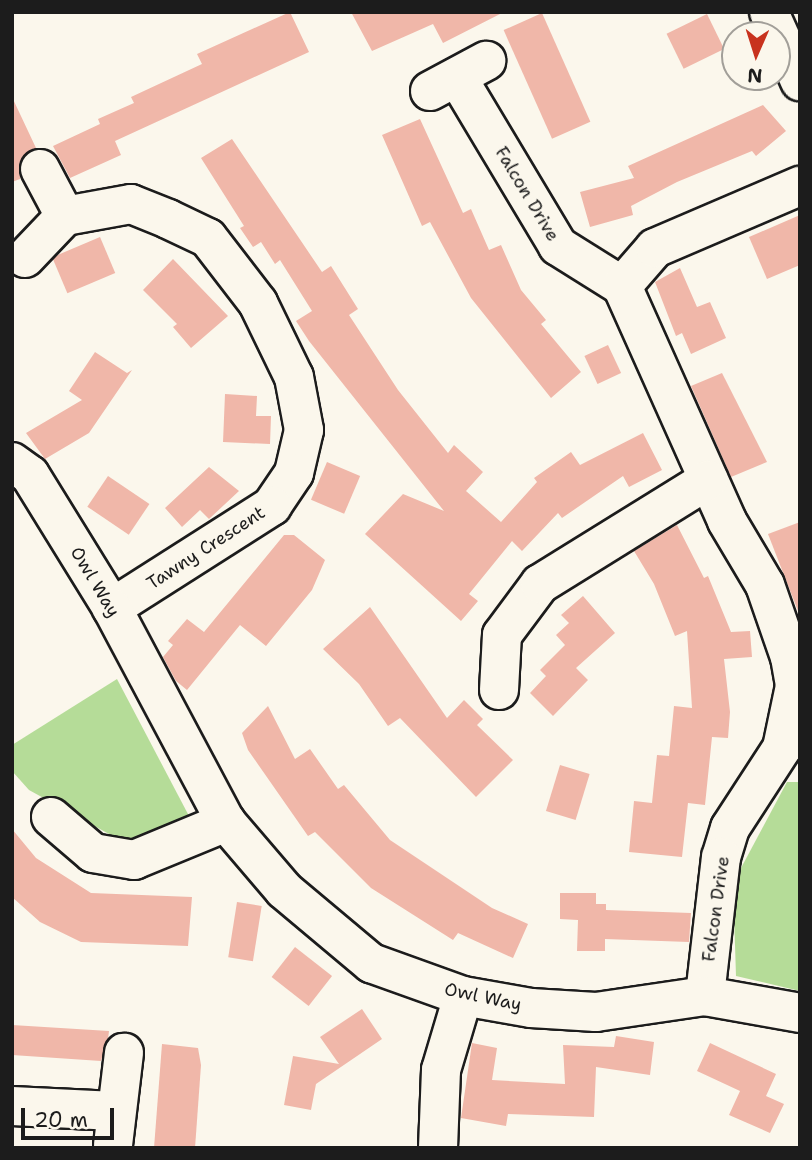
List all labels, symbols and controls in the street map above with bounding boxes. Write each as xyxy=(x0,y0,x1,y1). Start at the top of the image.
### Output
north arrow xyxy=(721,21,791,91)
text: N xyxy=(747,63,763,88)
street label: Falcon Drive xyxy=(490,143,564,245)
street label: Tawny Crescent xyxy=(143,502,269,594)
street label: Owl Way xyxy=(66,543,124,621)
street label: Falcon Drive xyxy=(698,855,734,963)
street label: Owl Way xyxy=(442,978,524,1016)
scale bar xyxy=(24,1094,117,1138)
text: 20 m xyxy=(34,1106,88,1134)

